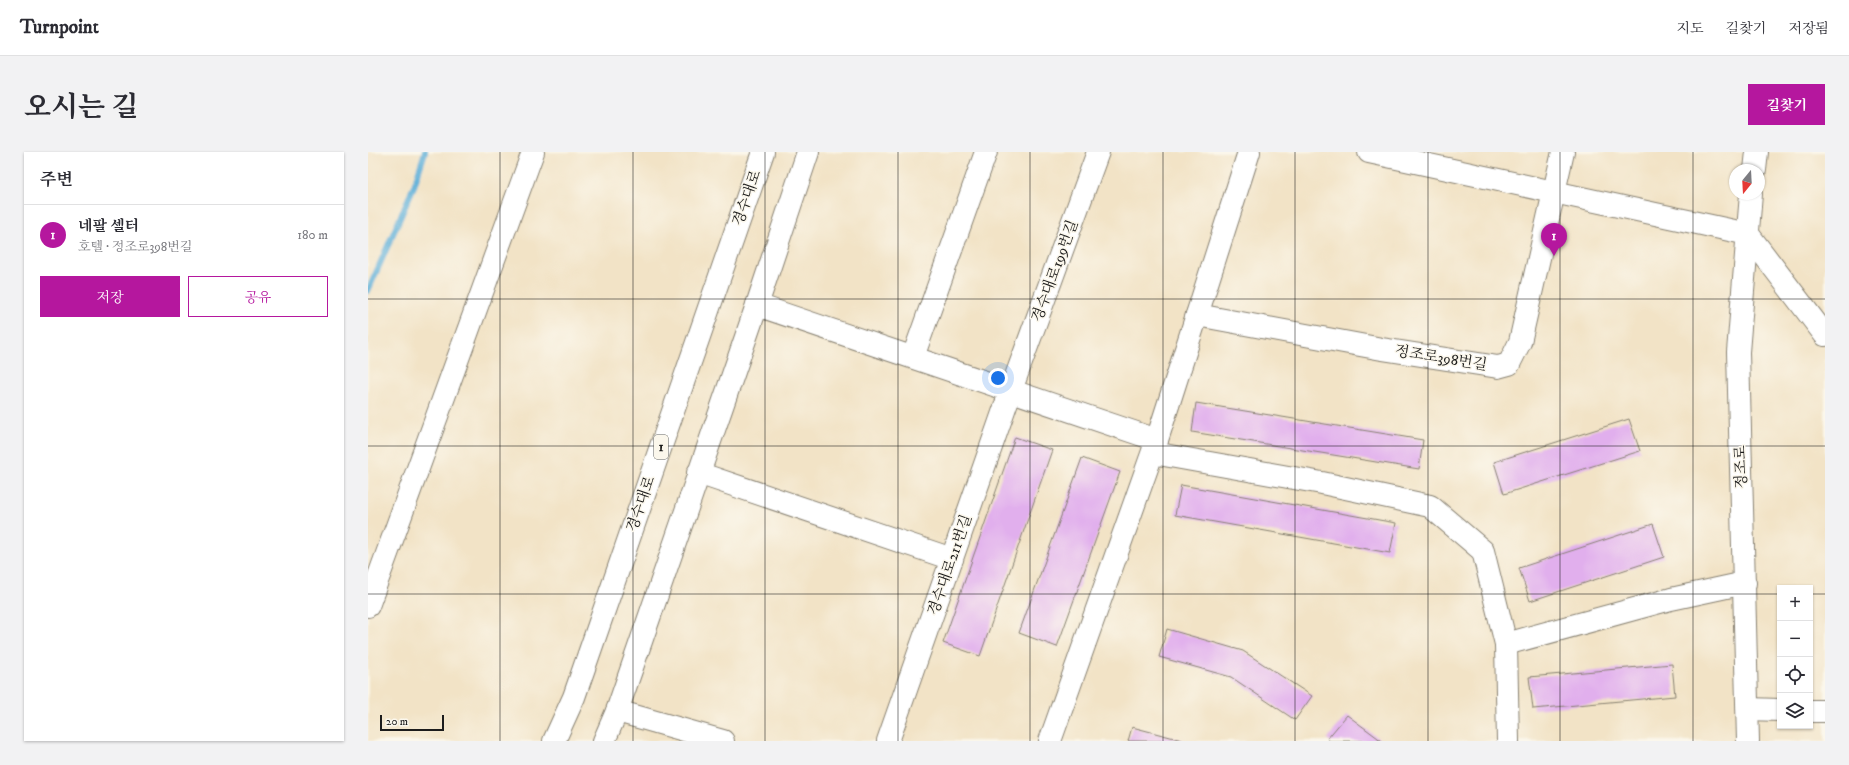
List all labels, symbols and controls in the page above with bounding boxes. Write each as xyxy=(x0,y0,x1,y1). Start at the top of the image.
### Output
text: Turnpoint xyxy=(20,16,99,39)
text: 지도 xyxy=(1677,20,1704,38)
text: 길찾기 xyxy=(1726,20,1766,38)
text: 저장됨 xyxy=(1788,20,1829,38)
button: 길찾기 xyxy=(1748,84,1825,125)
text: 오시는 길 xyxy=(24,90,138,125)
north arrow xyxy=(1729,164,1765,200)
street label: 경수대로 xyxy=(729,167,766,228)
text: 주변 xyxy=(40,169,73,191)
text: 네팔 셀터 xyxy=(78,217,139,236)
street label: 경수대로199번길 xyxy=(1028,217,1082,325)
pin: 1 xyxy=(1541,223,1567,256)
text: 1 xyxy=(51,227,55,243)
text: 180 m xyxy=(297,227,328,243)
text: 호텔 · 정조로398번길 xyxy=(78,239,192,255)
button: 저장 xyxy=(40,276,180,317)
button: 공유 xyxy=(188,276,328,317)
street label: 정조로398번길 xyxy=(1394,341,1488,375)
your location xyxy=(988,368,1008,388)
road number: 1 xyxy=(654,435,668,459)
street label: 정조로 xyxy=(1731,444,1751,489)
street label: 경수대로 xyxy=(623,473,660,534)
street label: 경수대로211번길 xyxy=(924,512,976,618)
map controls xyxy=(1777,585,1813,729)
button: + xyxy=(1777,585,1813,621)
button: − xyxy=(1777,621,1813,657)
button: locate xyxy=(1777,657,1813,693)
button: layers xyxy=(1777,693,1813,729)
scale bar xyxy=(380,713,444,732)
text: 20 m xyxy=(386,715,408,729)

